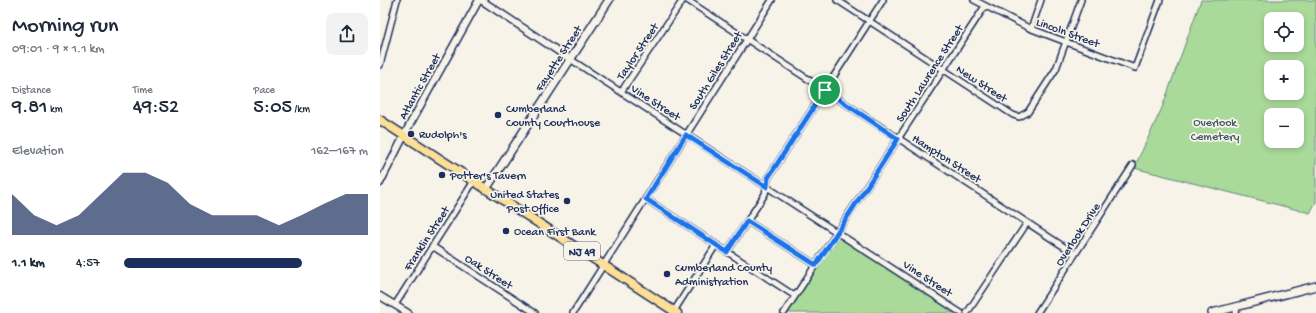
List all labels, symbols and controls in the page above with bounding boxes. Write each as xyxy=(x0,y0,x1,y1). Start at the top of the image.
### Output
map controls xyxy=(1264,12,1304,148)
button: locate xyxy=(1264,12,1304,52)
button: share xyxy=(326,13,368,55)
text: Morning run xyxy=(12,14,118,40)
street label: Lincoln Street xyxy=(1034,16,1102,52)
street label: Taylor Street xyxy=(614,20,663,84)
street label: South Lawrence Street xyxy=(894,22,968,125)
street label: Fayette Street xyxy=(533,23,587,96)
street label: South Giles Street xyxy=(687,28,747,113)
text: 09:01 · 9 × 1.1 km xyxy=(12,42,104,57)
street label: Atlantic Street xyxy=(397,51,445,122)
button: + xyxy=(1264,60,1304,100)
street label: New Street xyxy=(953,63,1010,107)
pin xyxy=(808,73,842,107)
icon: arrive xyxy=(814,79,836,101)
street label: Vine Street xyxy=(627,82,683,125)
text: Distance xyxy=(12,85,51,97)
text: Time xyxy=(133,85,153,97)
text: Pace xyxy=(253,85,275,97)
text: 9.81 xyxy=(12,97,47,120)
text: 49:52 xyxy=(133,97,179,120)
text: 5:05 xyxy=(253,97,292,120)
place label: Cumberland County Courthouse xyxy=(506,103,601,131)
text: km xyxy=(47,104,63,116)
text: /km xyxy=(292,104,310,116)
button: − xyxy=(1264,108,1304,148)
marker: Cumberland County Courthouse xyxy=(493,110,503,120)
park label: Overlook Cemetery xyxy=(1191,117,1239,145)
marker: Rudolph's xyxy=(406,129,416,139)
place label: Rudolph's xyxy=(419,129,467,143)
street label: Hampton Street xyxy=(909,132,984,188)
text: Elevation xyxy=(12,144,64,159)
text: 162–167 m xyxy=(311,144,368,159)
marker: Potter's Tavern xyxy=(437,170,447,180)
place label: Potter's Tavern xyxy=(449,170,526,184)
place label: United States Post Office xyxy=(490,189,560,217)
marker: United States Post Office xyxy=(562,196,572,206)
street label: Overlook Drive xyxy=(1053,200,1105,269)
street label: Franklin Street xyxy=(401,203,454,275)
marker: Ocean First Bank xyxy=(501,226,511,236)
place label: Ocean First Bank xyxy=(514,226,597,240)
road number: NJ 49 xyxy=(564,242,600,260)
street label: Oak Street xyxy=(461,252,515,294)
text: 1.1 km xyxy=(12,256,45,271)
text: 4:57 xyxy=(76,256,100,271)
street label: Vine Street xyxy=(899,258,955,301)
place label: Cumberland County Administration xyxy=(675,262,772,290)
marker: Cumberland County Administration xyxy=(662,269,672,279)

